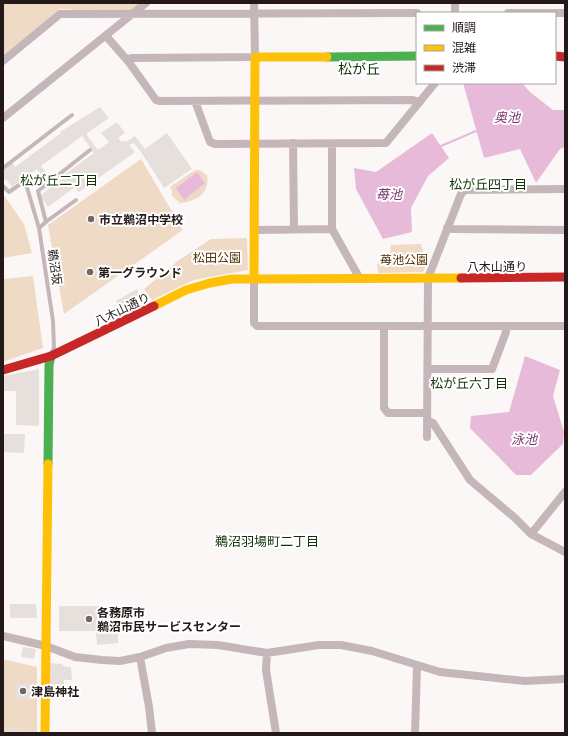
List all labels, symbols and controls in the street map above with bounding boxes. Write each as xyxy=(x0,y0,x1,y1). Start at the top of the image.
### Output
legend xyxy=(416,12,556,84)
text: 順調 xyxy=(452,20,476,35)
text: 混雑 xyxy=(452,40,476,55)
district label: 松が丘 xyxy=(338,60,380,78)
text: 渋滞 xyxy=(452,60,476,75)
water label: 奥池 xyxy=(494,109,522,125)
district label: 松が丘二丁目 xyxy=(20,172,98,188)
district label: 松が丘四丁目 xyxy=(449,176,527,192)
water label: 苺池 xyxy=(376,186,404,202)
place label: 市立鵜沼中学校 xyxy=(99,212,183,227)
marker: 市立鵜沼中学校 xyxy=(86,214,96,224)
street label: 鵜沼坂 xyxy=(45,248,65,286)
park label: 松田公園 xyxy=(193,250,241,265)
park label: 苺池公園 xyxy=(380,252,428,267)
street label: 八木山通り xyxy=(467,259,527,274)
place label: 第一グラウンド xyxy=(98,265,182,280)
marker: 第一グラウンド xyxy=(85,267,95,277)
street label: 八木山通り xyxy=(92,289,152,329)
district label: 松が丘六丁目 xyxy=(430,375,508,391)
water label: 泳池 xyxy=(511,431,539,447)
district label: 鵜沼羽場町二丁目 xyxy=(215,533,319,549)
place label: 各務原市 鵜沼市民サービスセンター xyxy=(97,605,241,634)
marker: 各務原市 鵜沼市民サービスセンター xyxy=(84,614,94,624)
place label: 津島神社 xyxy=(31,684,79,699)
marker: 津島神社 xyxy=(18,686,28,696)

